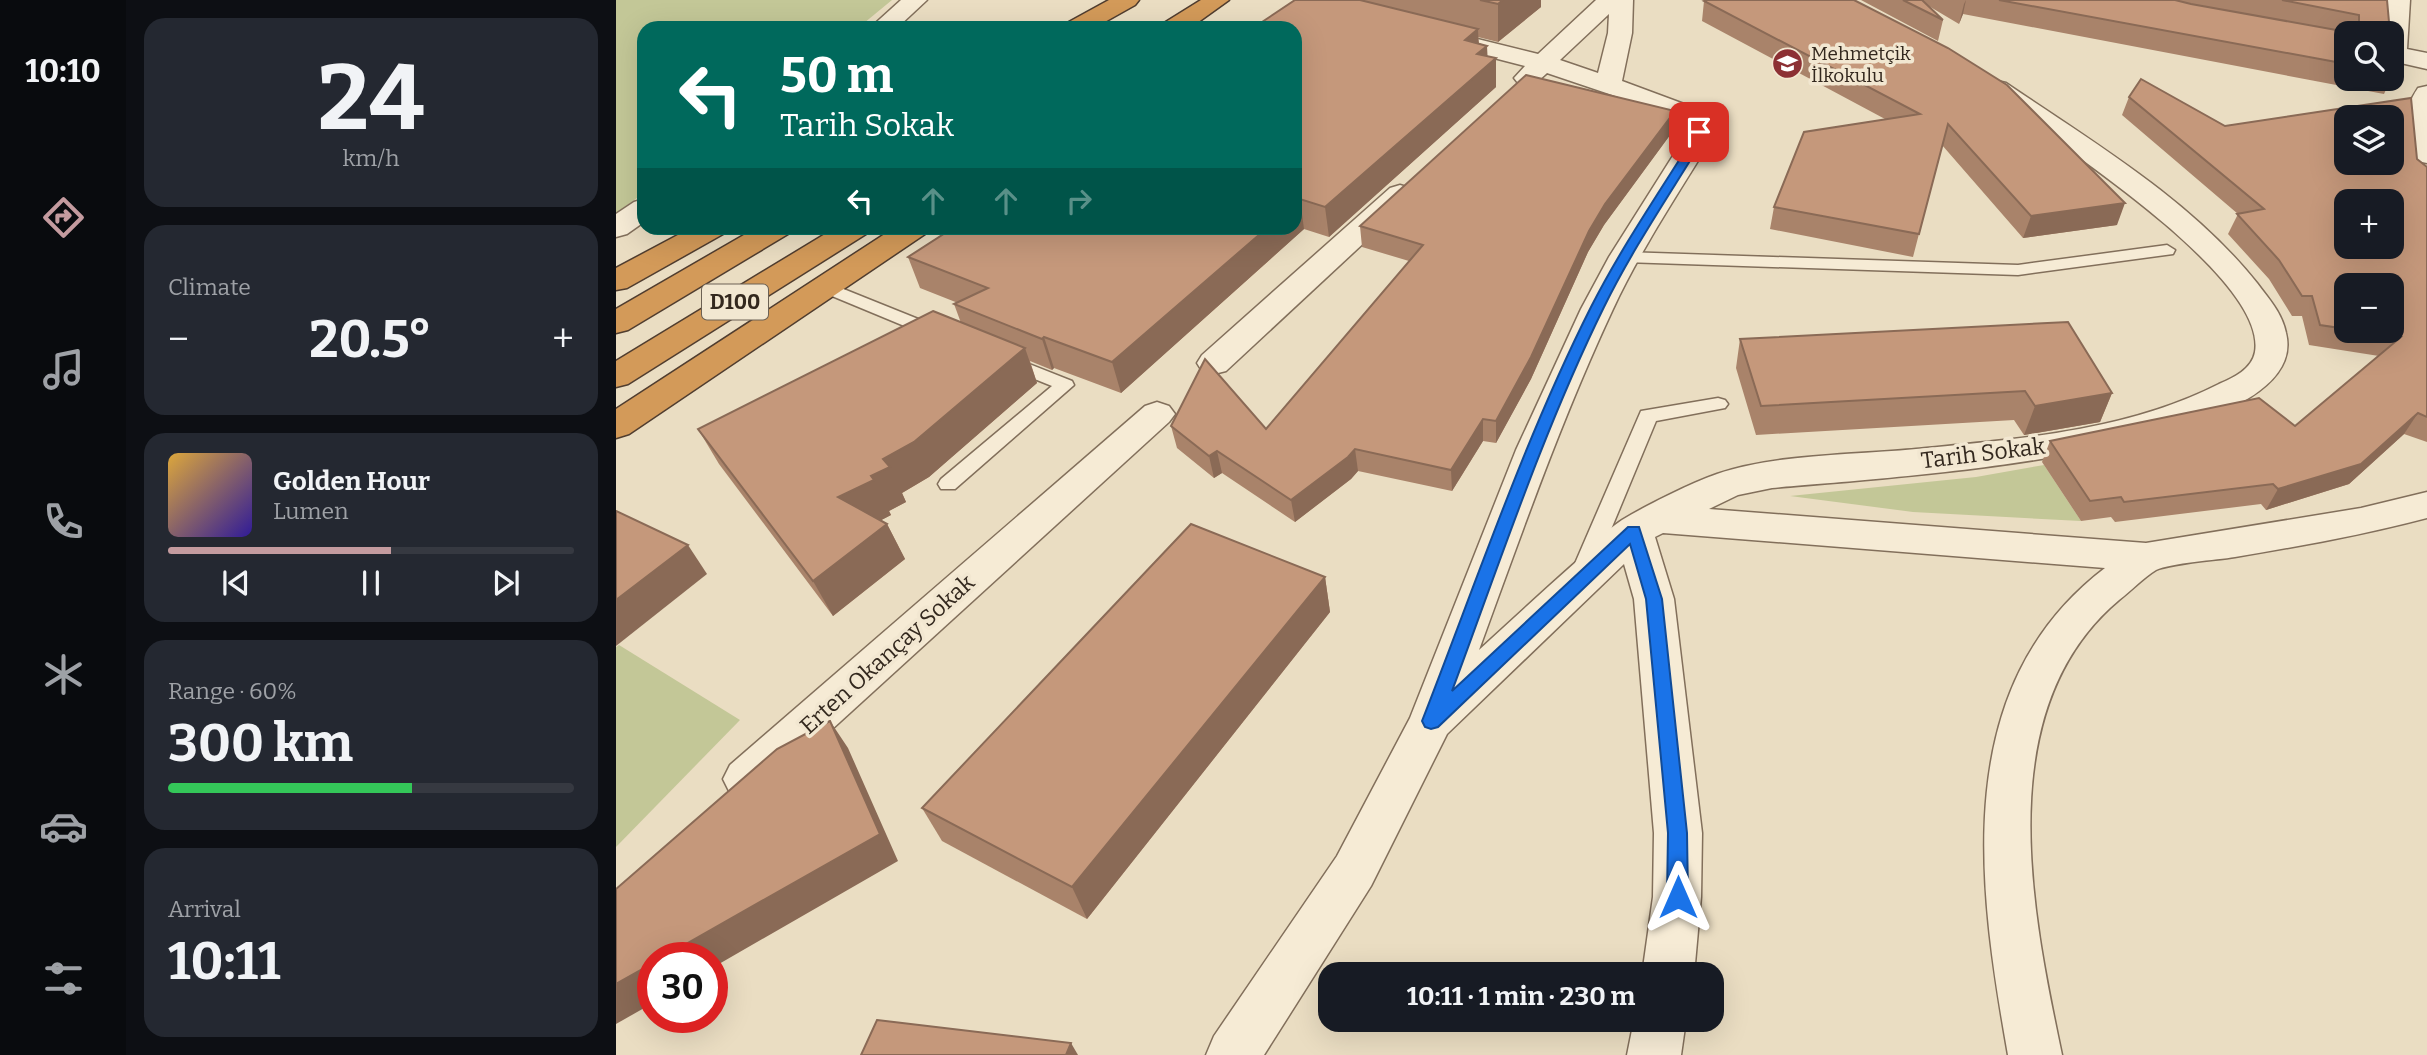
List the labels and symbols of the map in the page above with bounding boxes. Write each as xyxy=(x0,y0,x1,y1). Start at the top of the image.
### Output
place label: Mehmetçik İlkokulu xyxy=(1811,42,1911,87)
school or university icon: Mehmetçik İlkokulu xyxy=(1771,47,1805,81)
pin xyxy=(1669,102,1729,162)
road number: D100 xyxy=(702,284,768,320)
street label: Tarih Sokak xyxy=(1919,431,2047,475)
street label: Erten Okançay Sokak xyxy=(794,568,980,740)
position arrow xyxy=(1641,860,1715,934)
speed limit sign: 30 xyxy=(637,942,728,1033)

